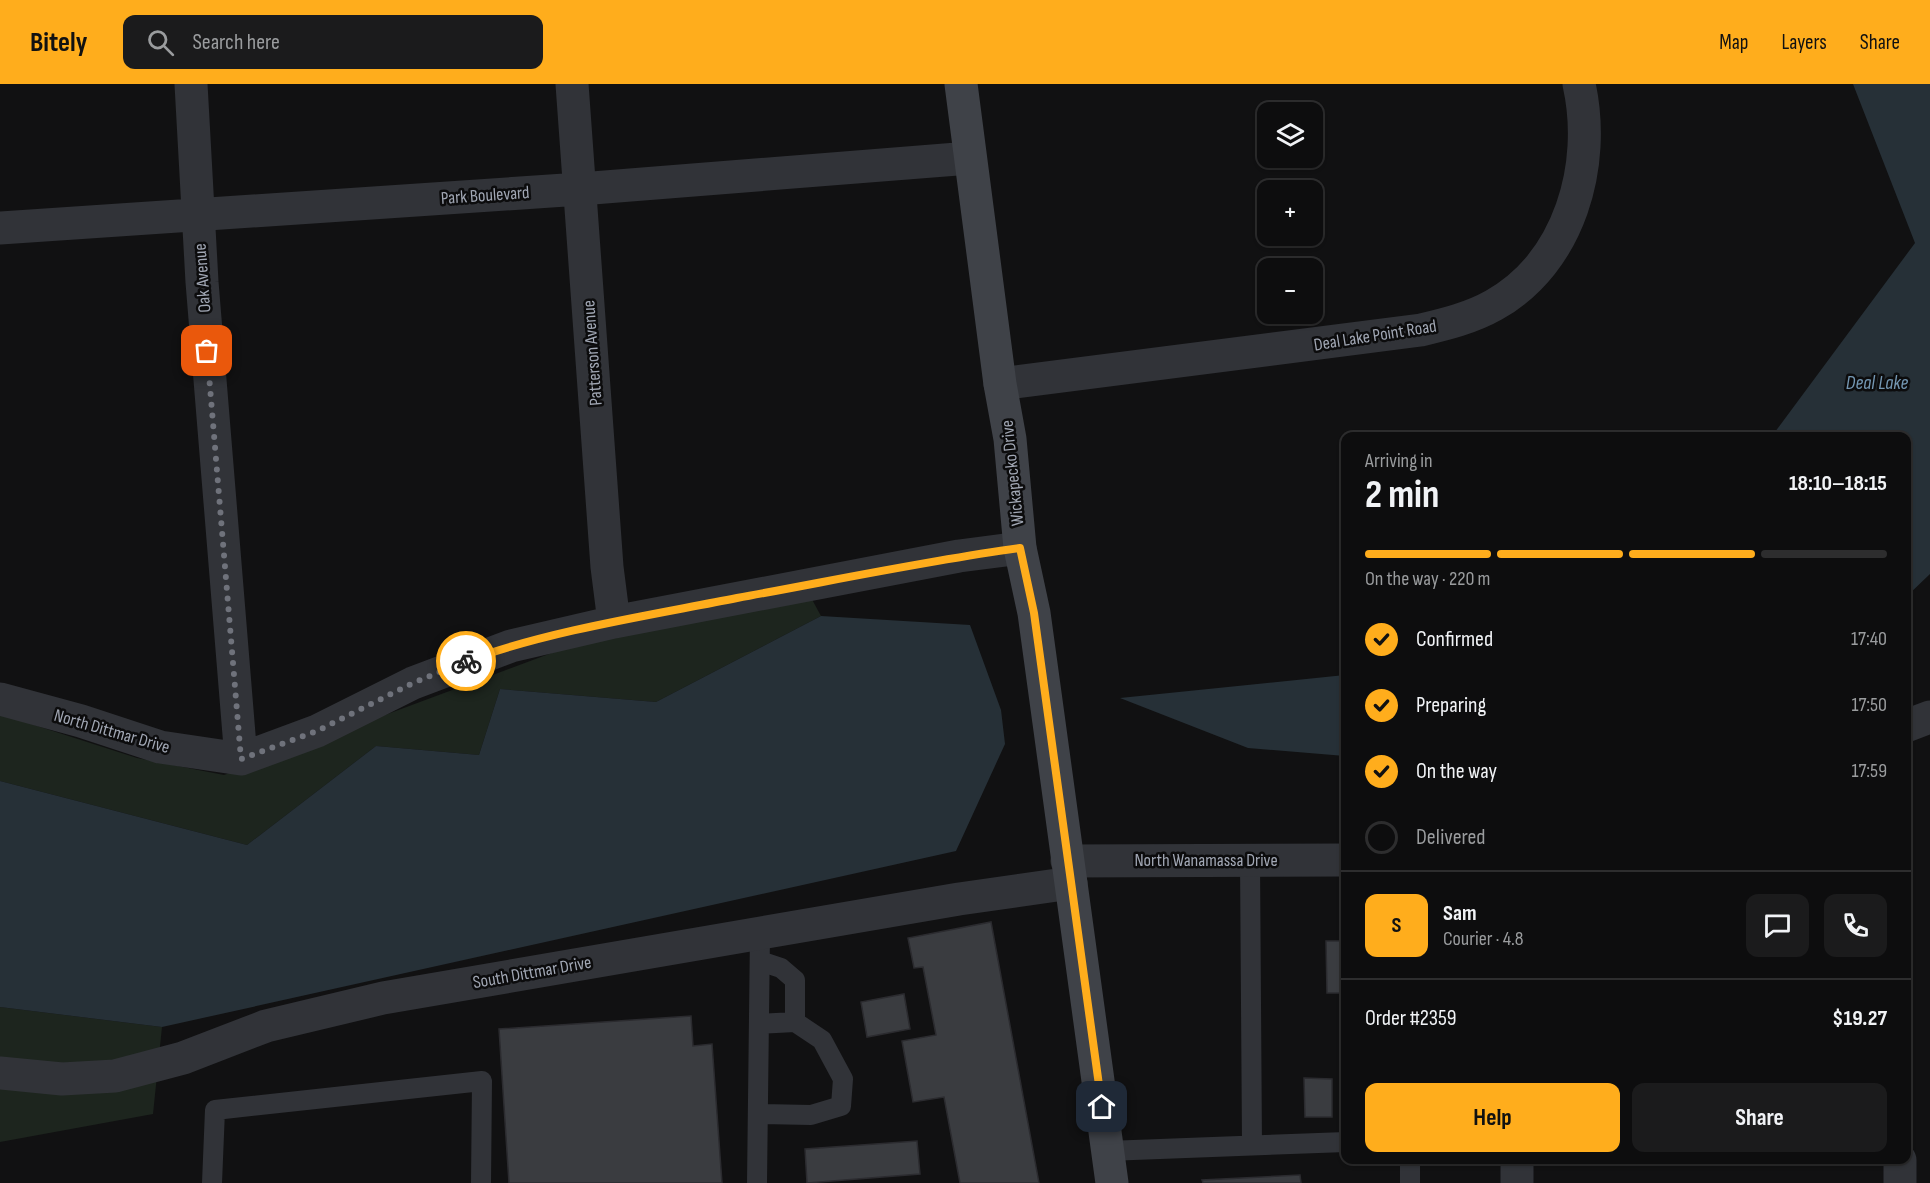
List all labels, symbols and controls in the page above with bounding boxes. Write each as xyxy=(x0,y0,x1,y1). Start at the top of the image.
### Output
search box xyxy=(123,15,543,69)
text: Bitely xyxy=(30,26,87,59)
icon: search xyxy=(144,26,177,59)
text: Search here xyxy=(192,29,280,56)
text: Map xyxy=(1719,30,1748,55)
text: Layers xyxy=(1781,30,1827,55)
text: Share xyxy=(1860,30,1900,55)
map controls xyxy=(1257,102,1323,324)
button: layers xyxy=(1257,102,1323,168)
button: + xyxy=(1257,180,1323,246)
street label: Park Boulevard xyxy=(440,182,530,209)
street label: Oak Avenue xyxy=(190,243,215,313)
button: − xyxy=(1257,258,1323,324)
street label: Patterson Avenue xyxy=(578,299,607,406)
street label: Deal Lake Point Road xyxy=(1312,315,1438,356)
pin xyxy=(181,325,232,376)
icon: bag xyxy=(190,334,223,367)
water label: Deal Lake xyxy=(1846,371,1908,395)
street label: Wickapecko Drive xyxy=(996,419,1028,527)
text: Arriving in xyxy=(1365,449,1433,473)
text: 18:10–18:15 xyxy=(1789,470,1887,497)
text: 2 min xyxy=(1365,472,1439,519)
text: On the way · 220 m xyxy=(1365,567,1490,591)
icon: check xyxy=(1365,623,1398,656)
text: Confirmed xyxy=(1416,626,1493,653)
text: 17:40 xyxy=(1851,627,1887,651)
courier xyxy=(436,631,496,691)
icon: bike xyxy=(450,645,483,678)
icon: check xyxy=(1365,689,1398,722)
text: Preparing xyxy=(1416,692,1486,719)
text: 17:50 xyxy=(1851,693,1887,717)
street label: North Dittmar Drive xyxy=(52,705,172,758)
icon: check xyxy=(1365,755,1398,788)
text: On the way xyxy=(1416,758,1497,785)
text: 17:59 xyxy=(1852,759,1887,783)
text: Delivered xyxy=(1416,824,1485,851)
street label: North Wanamassa Drive xyxy=(1134,850,1278,871)
button: chat xyxy=(1746,894,1809,957)
button: phone xyxy=(1824,894,1887,957)
text: Sam xyxy=(1443,900,1477,927)
text: S xyxy=(1392,912,1401,939)
text: Courier · 4.8 xyxy=(1443,927,1524,951)
street label: South Dittmar Drive xyxy=(471,952,593,993)
text: Order #2359 xyxy=(1365,1005,1457,1032)
text: $19.27 xyxy=(1832,1005,1887,1032)
pin xyxy=(1076,1081,1127,1132)
button: Help xyxy=(1365,1083,1620,1152)
button: Share xyxy=(1632,1083,1887,1152)
icon: home xyxy=(1085,1090,1118,1123)

